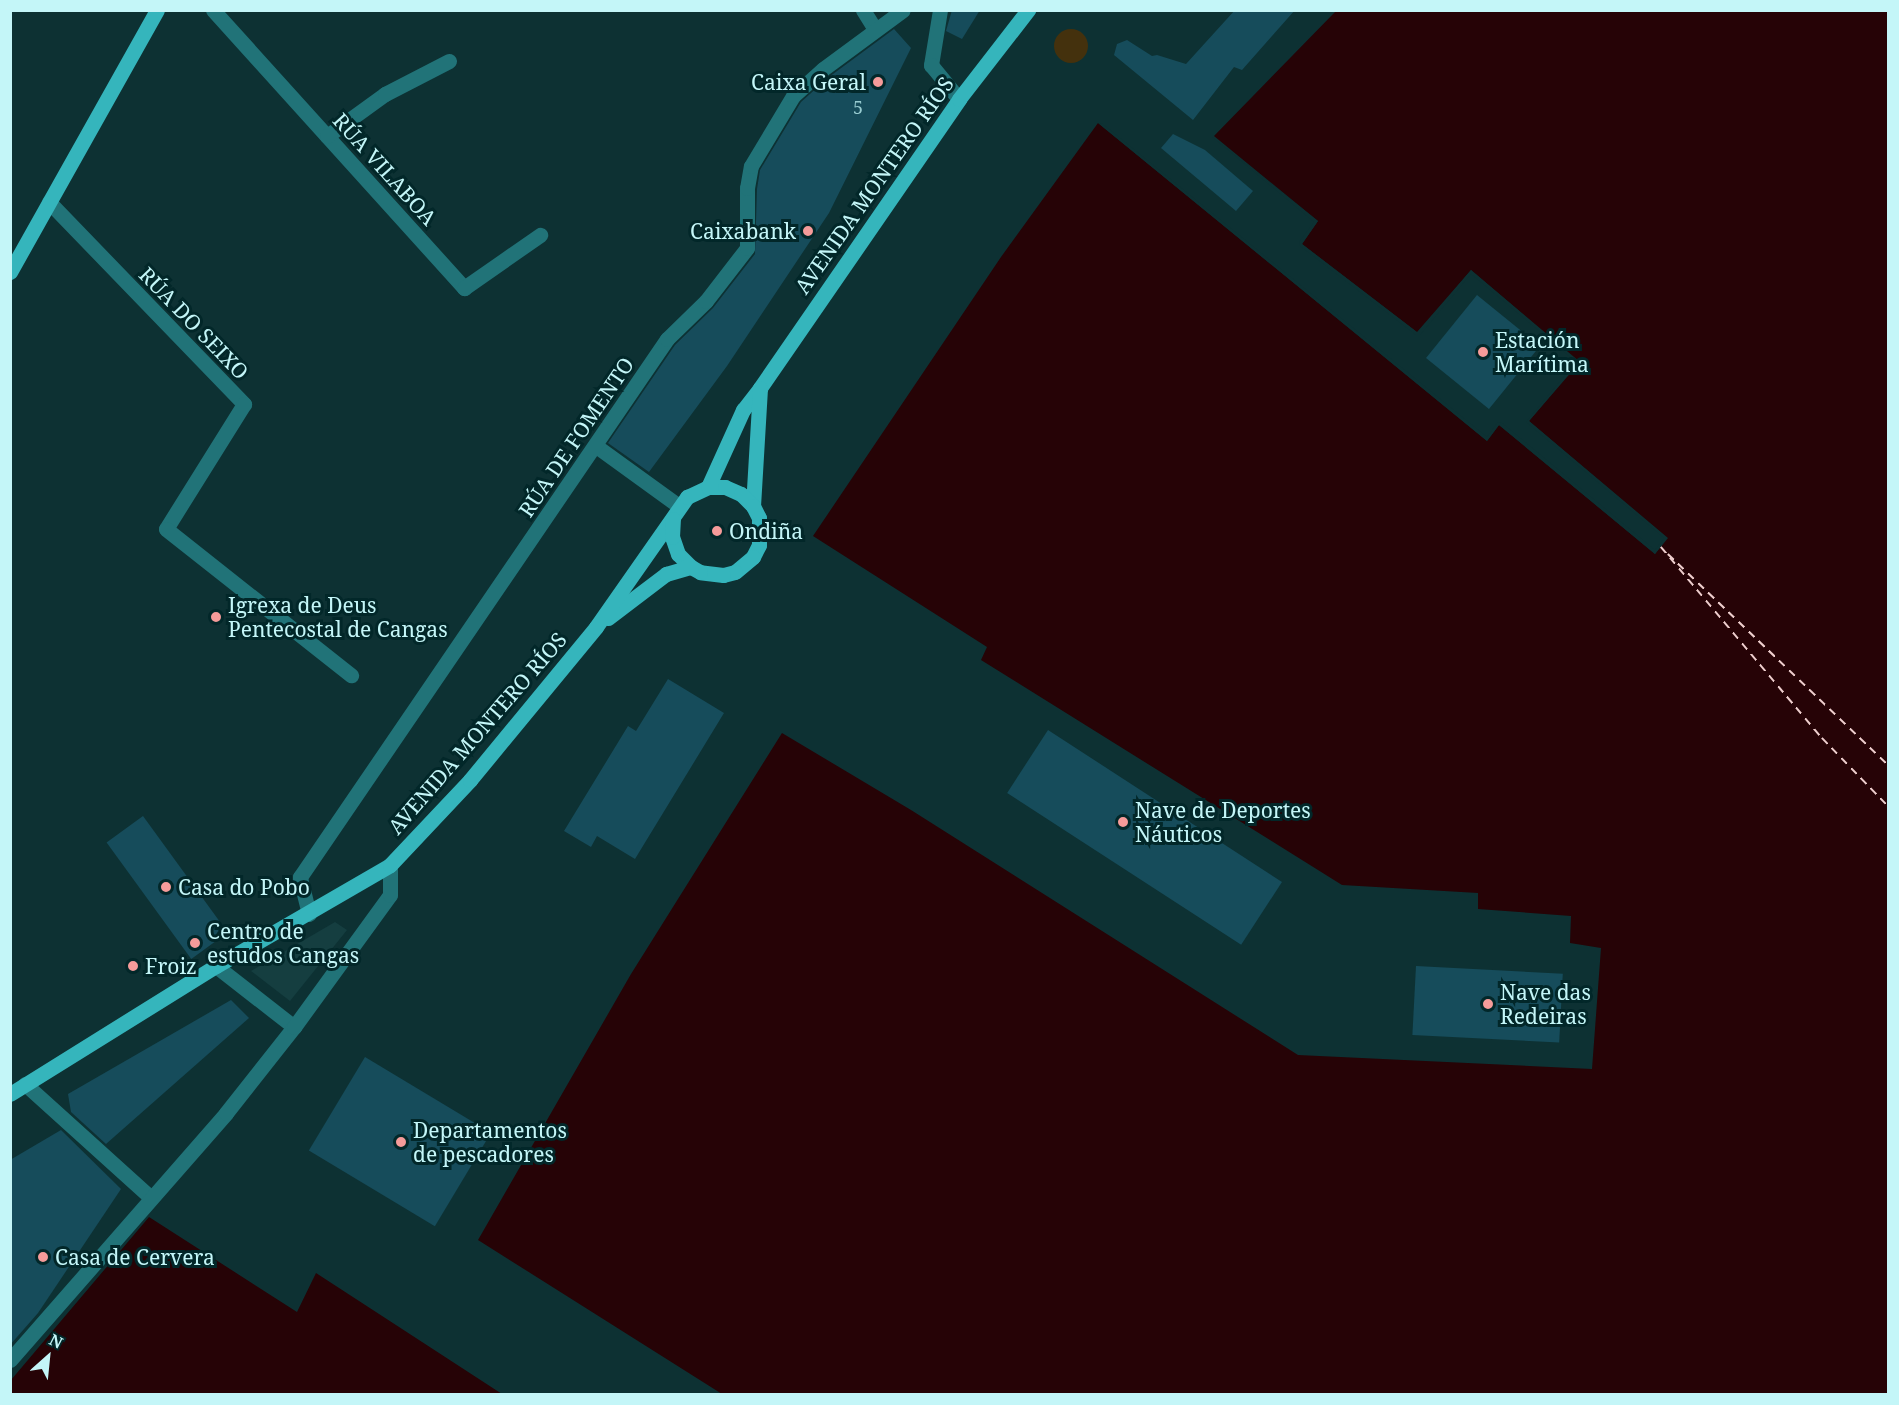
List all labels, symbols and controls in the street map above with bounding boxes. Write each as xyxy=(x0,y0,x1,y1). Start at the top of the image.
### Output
place label: Caixa Geral xyxy=(751,69,866,95)
street label: AVENIDA MONTERO RÍOS xyxy=(789,72,959,298)
marker: Caixa Geral xyxy=(871,75,885,89)
house number: 5 xyxy=(853,96,863,118)
street label: RÚA VILABOA xyxy=(328,108,442,230)
place label: Caixabank xyxy=(690,218,796,244)
marker: Caixabank xyxy=(801,224,815,238)
street label: RÚA DO SEIXO xyxy=(134,262,254,384)
place label: Estación Marítima xyxy=(1495,327,1589,377)
marker: Estación Marítima xyxy=(1476,345,1490,359)
street label: RÚA DE FOMENTO xyxy=(513,352,639,522)
place label: Ondiña xyxy=(729,518,803,544)
marker: Ondiña xyxy=(710,524,724,538)
place label: Igrexa de Deus Pentecostal de Cangas xyxy=(228,592,448,642)
marker: Igrexa de Deus Pentecostal de Cangas xyxy=(209,610,223,624)
street label: AVENIDA MONTERO RÍOS xyxy=(382,627,572,839)
place label: Nave de Deportes Náuticos xyxy=(1135,797,1311,847)
marker: Nave de Deportes Náuticos xyxy=(1116,815,1130,829)
place label: Casa do Pobo xyxy=(178,874,310,900)
marker: Casa do Pobo xyxy=(159,880,173,894)
place label: Centro de estudos Cangas xyxy=(207,918,359,968)
marker: Centro de estudos Cangas xyxy=(188,936,202,950)
place label: Froiz xyxy=(145,953,197,979)
marker: Froiz xyxy=(126,959,140,973)
place label: Nave das Redeiras xyxy=(1500,979,1591,1029)
marker: Nave das Redeiras xyxy=(1481,997,1495,1011)
place label: Departamentos de pescadores xyxy=(413,1117,567,1167)
marker: Departamentos de pescadores xyxy=(394,1135,408,1149)
place label: Casa de Cervera xyxy=(55,1244,215,1270)
marker: Casa de Cervera xyxy=(36,1250,50,1264)
north arrow xyxy=(18,1327,78,1387)
text: N xyxy=(46,1328,67,1354)

